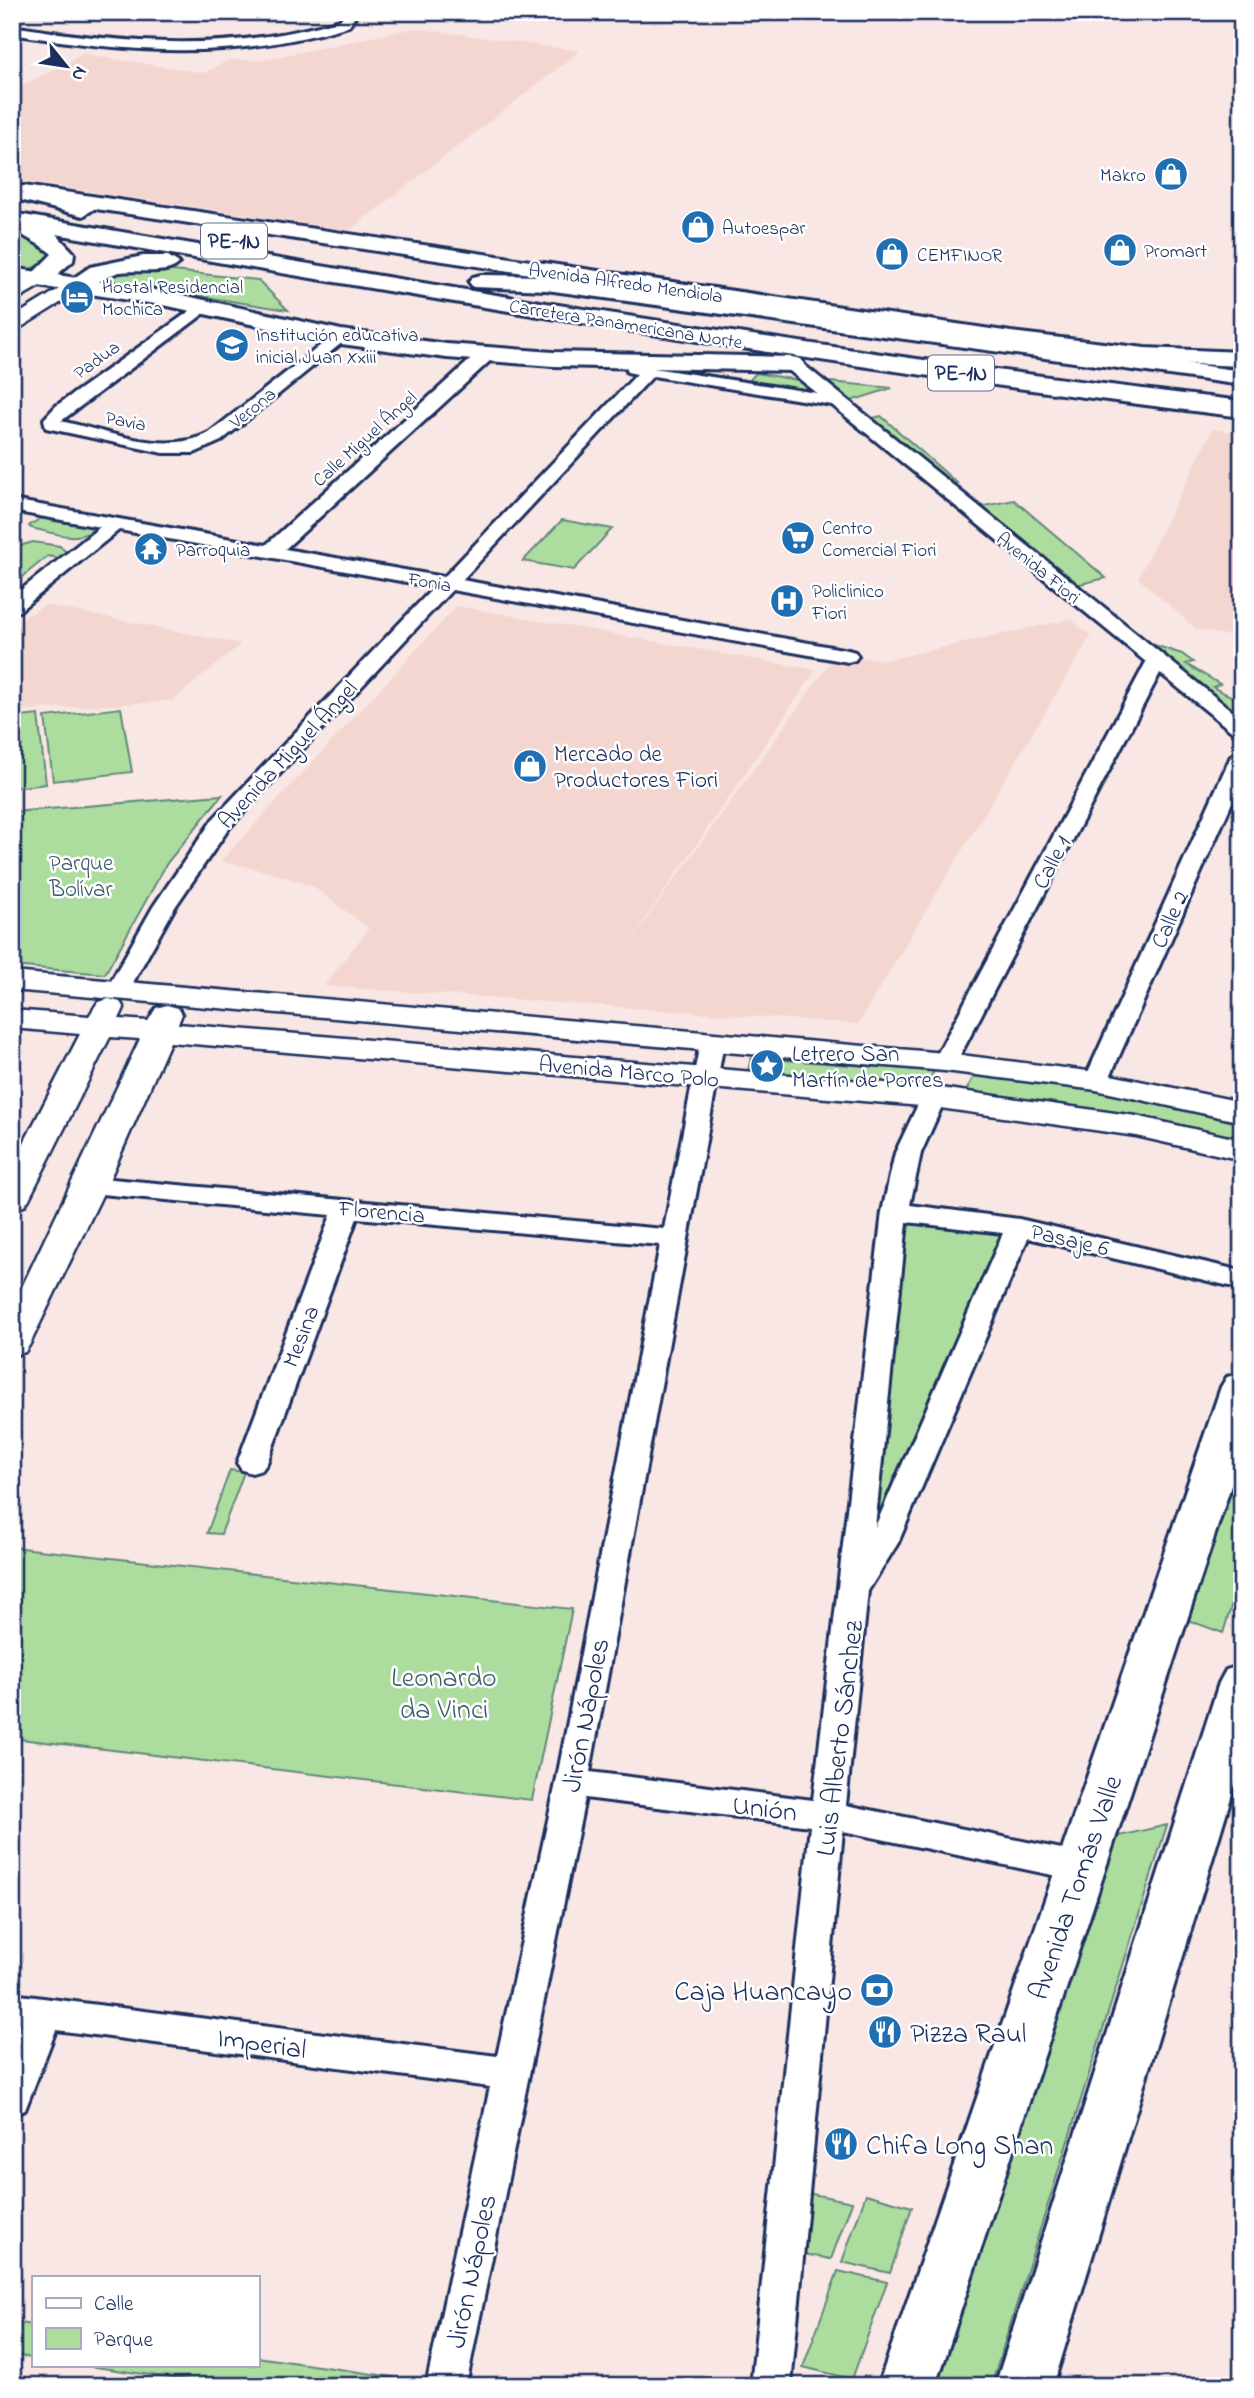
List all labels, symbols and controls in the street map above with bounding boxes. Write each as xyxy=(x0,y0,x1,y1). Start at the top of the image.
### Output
north arrow xyxy=(32,32,102,102)
text: N xyxy=(64,61,93,86)
shop icon: Makro xyxy=(1152,155,1190,193)
place label: Makro xyxy=(1100,163,1146,190)
shop icon: Autoespar xyxy=(679,208,717,246)
place label: Autoespar xyxy=(722,216,806,243)
road number: PE-1N xyxy=(201,224,267,258)
shop icon: Promart xyxy=(1101,231,1139,269)
shop icon: CEMFINOR xyxy=(873,235,911,273)
place label: Promart xyxy=(1144,239,1208,266)
place label: CEMFINOR xyxy=(917,243,1002,270)
street label: Avenida Alfredo Mendiola xyxy=(527,257,724,311)
place label: Hostal Residencial Mochica xyxy=(102,275,243,324)
hotel icon: Hostal Residencial Mochica xyxy=(58,278,96,316)
street label: Carretera Panamericana Norte xyxy=(507,294,745,357)
place label: Institución educativa inicial Juan Xxiii xyxy=(256,323,418,372)
school or university icon: Institución educativa inicial Juan Xxiii xyxy=(213,326,251,364)
street label: Padua xyxy=(69,335,126,387)
road number: PE-1N xyxy=(928,356,994,390)
street label: Verona xyxy=(224,382,283,437)
street label: Calle Miguel Ángel xyxy=(307,385,425,496)
street label: Pavia xyxy=(103,405,148,440)
place label: Centro Comercial Fiori xyxy=(822,516,936,565)
supermarket icon: Centro Comercial Fiori xyxy=(779,519,817,557)
street label: Avenida Fiori xyxy=(989,527,1085,611)
temple icon: Parroquia xyxy=(132,530,170,568)
place label: Parroquia xyxy=(176,538,250,565)
street label: Fonia xyxy=(405,566,453,601)
place label: Policlinico Fiori xyxy=(811,579,884,628)
hospital icon: Policlinico Fiori xyxy=(768,582,806,620)
street label: Avenida Miguel Ángel xyxy=(211,674,367,838)
place label: Mercado de Productores Fiori xyxy=(554,739,718,798)
shop icon: Mercado de Productores Fiori xyxy=(511,747,549,785)
street label: Calle 1 xyxy=(1025,831,1081,896)
park label: Parque Bolívar xyxy=(48,848,114,907)
street label: Calle 2 xyxy=(1144,886,1199,954)
place label: Letrero San Martín de Porres xyxy=(792,1039,944,1098)
place icon: Letrero San Martín de Porres xyxy=(748,1047,786,1085)
street label: Avenida Marco Polo xyxy=(537,1049,720,1098)
street label: Florencia xyxy=(336,1193,426,1234)
street label: Pasaje 6 xyxy=(1027,1216,1112,1266)
street label: Mesina xyxy=(275,1301,329,1373)
street label: Luis Alberto Sánchez xyxy=(807,1618,876,1859)
street label: Jirón Nápoles xyxy=(552,1635,622,1796)
park label: Leonardo da Vinci xyxy=(391,1659,497,1732)
street label: Avenida Tomás Valle xyxy=(1020,1770,1135,2006)
street label: Unión xyxy=(730,1786,799,1835)
bank icon: Caja Huancayo xyxy=(858,1971,896,2009)
place label: Caja Huancayo xyxy=(674,1973,852,2014)
restaurant icon: Pizza Raul xyxy=(866,2013,904,2051)
place label: Pizza Raul xyxy=(910,2015,1026,2056)
street label: Imperial xyxy=(214,2019,309,2072)
restaurant icon: Chifa Long Shan xyxy=(822,2125,860,2163)
place label: Chifa Long Shan xyxy=(866,2127,1053,2168)
street label: Jirón Nápoles xyxy=(437,2191,510,2352)
legend xyxy=(32,2276,259,2366)
text: Calle xyxy=(94,2290,134,2320)
text: Parque xyxy=(94,2326,153,2356)

